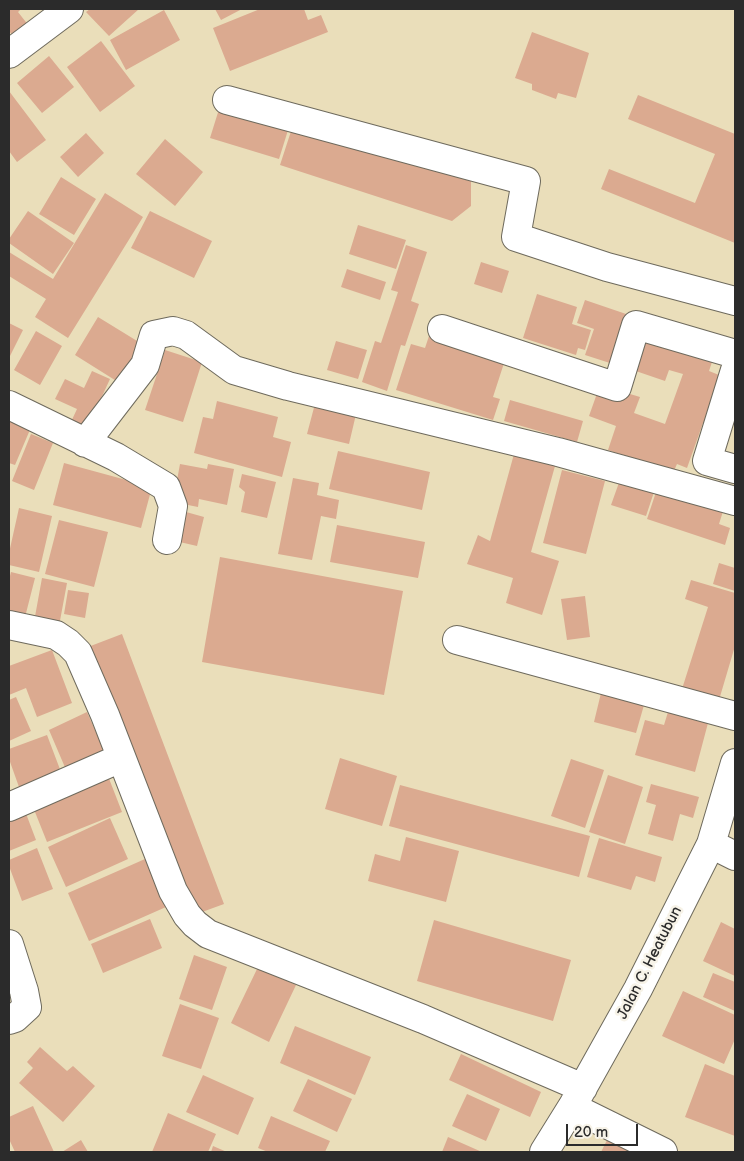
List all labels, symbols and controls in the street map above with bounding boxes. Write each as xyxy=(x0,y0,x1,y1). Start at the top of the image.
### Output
street label: Jalan C. Heatubun xyxy=(614,904,686,1022)
scale bar xyxy=(569,1114,642,1146)
text: 20 m xyxy=(574,1123,608,1142)

